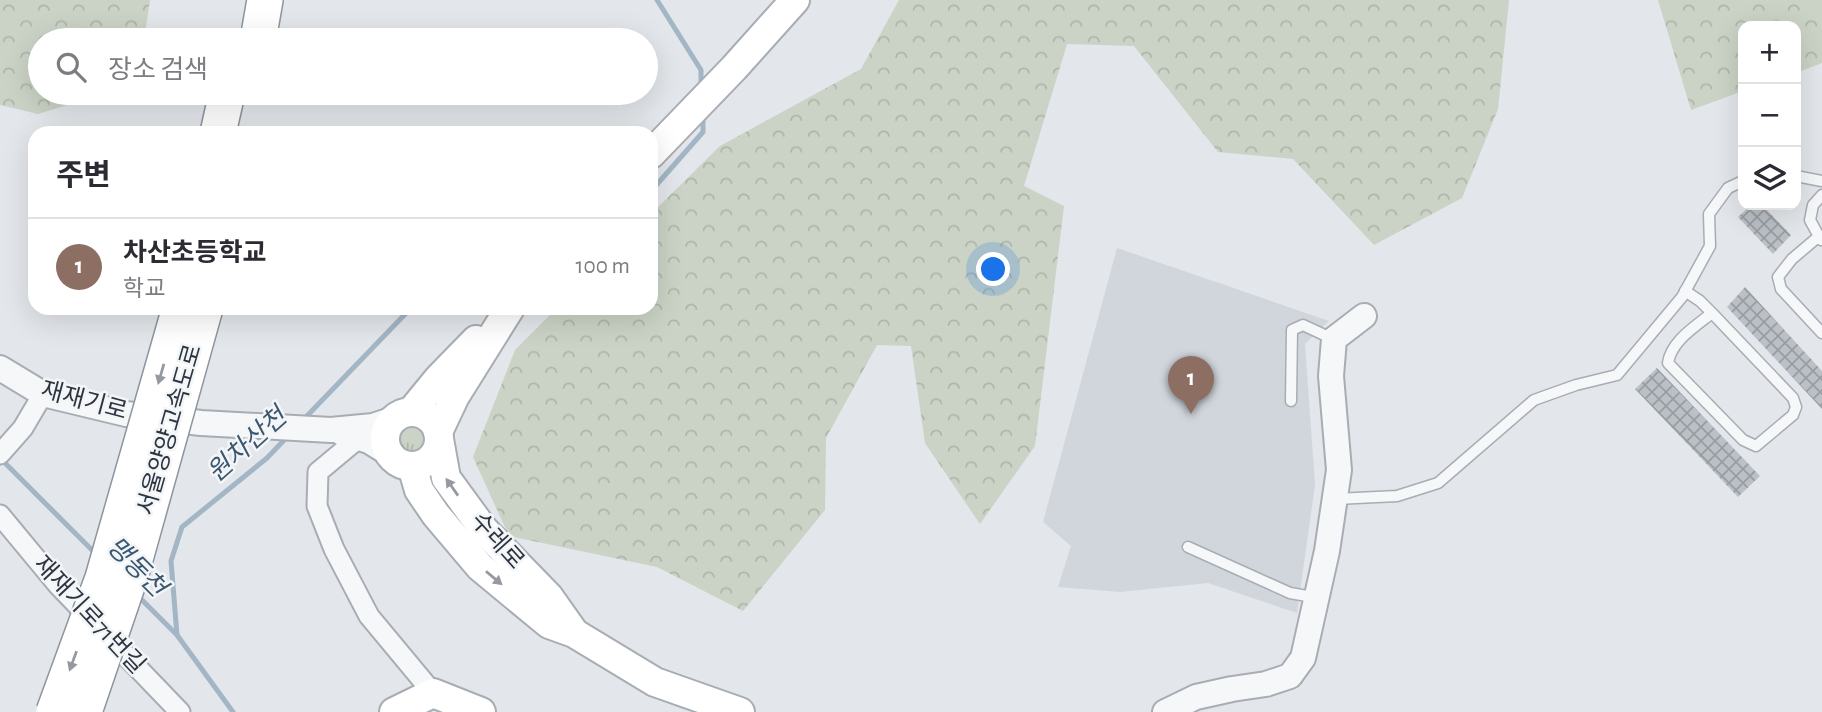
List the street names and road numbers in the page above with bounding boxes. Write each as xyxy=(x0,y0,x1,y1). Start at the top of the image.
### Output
street label: 서울양양고속도로 xyxy=(133,342,206,518)
street label: 재재기로 xyxy=(38,377,130,424)
street label: 수레로 xyxy=(466,508,529,574)
street label: 재재기로71번길 xyxy=(29,551,150,678)

